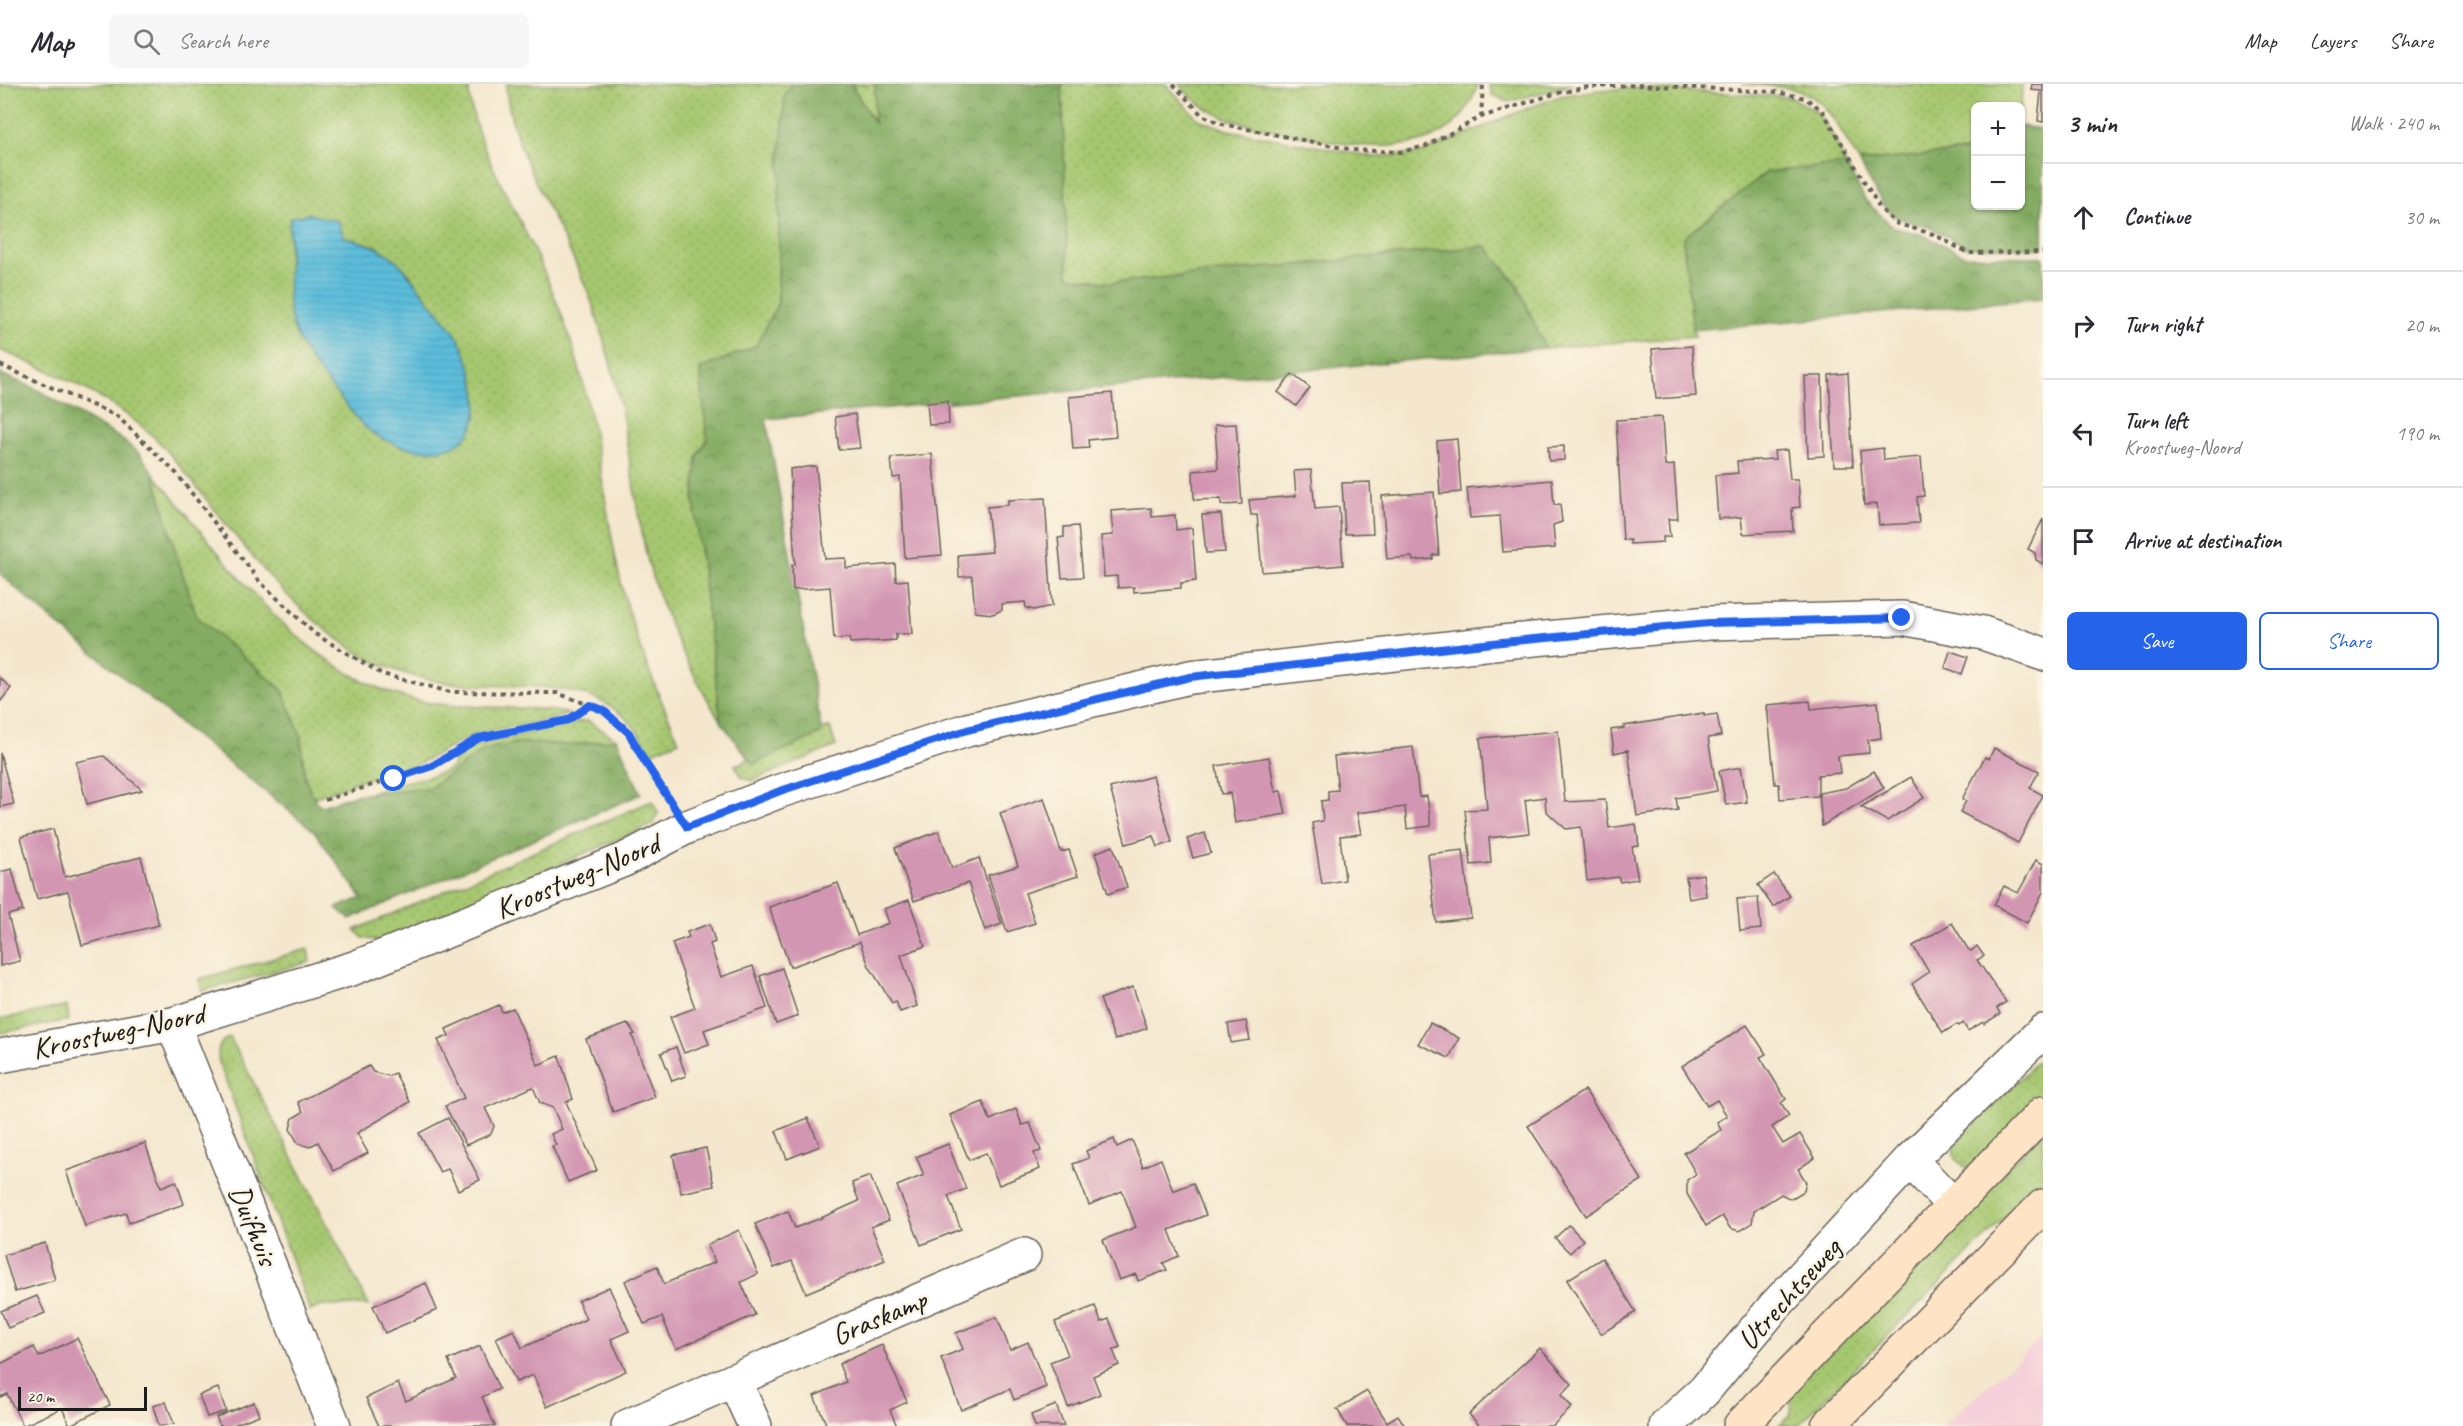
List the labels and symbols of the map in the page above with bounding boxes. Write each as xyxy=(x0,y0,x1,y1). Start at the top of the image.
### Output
route end xyxy=(1888,604,1914,630)
route start xyxy=(380,765,406,791)
street label: Kroostweg-Noord xyxy=(489,823,669,928)
street label: Kroostweg-Noord xyxy=(29,993,211,1068)
street label: Duifhuis xyxy=(221,1179,288,1273)
street label: Utrechtseweg xyxy=(1729,1228,1851,1358)
street label: Graskamp xyxy=(826,1279,934,1354)
scale bar xyxy=(18,1384,147,1412)

